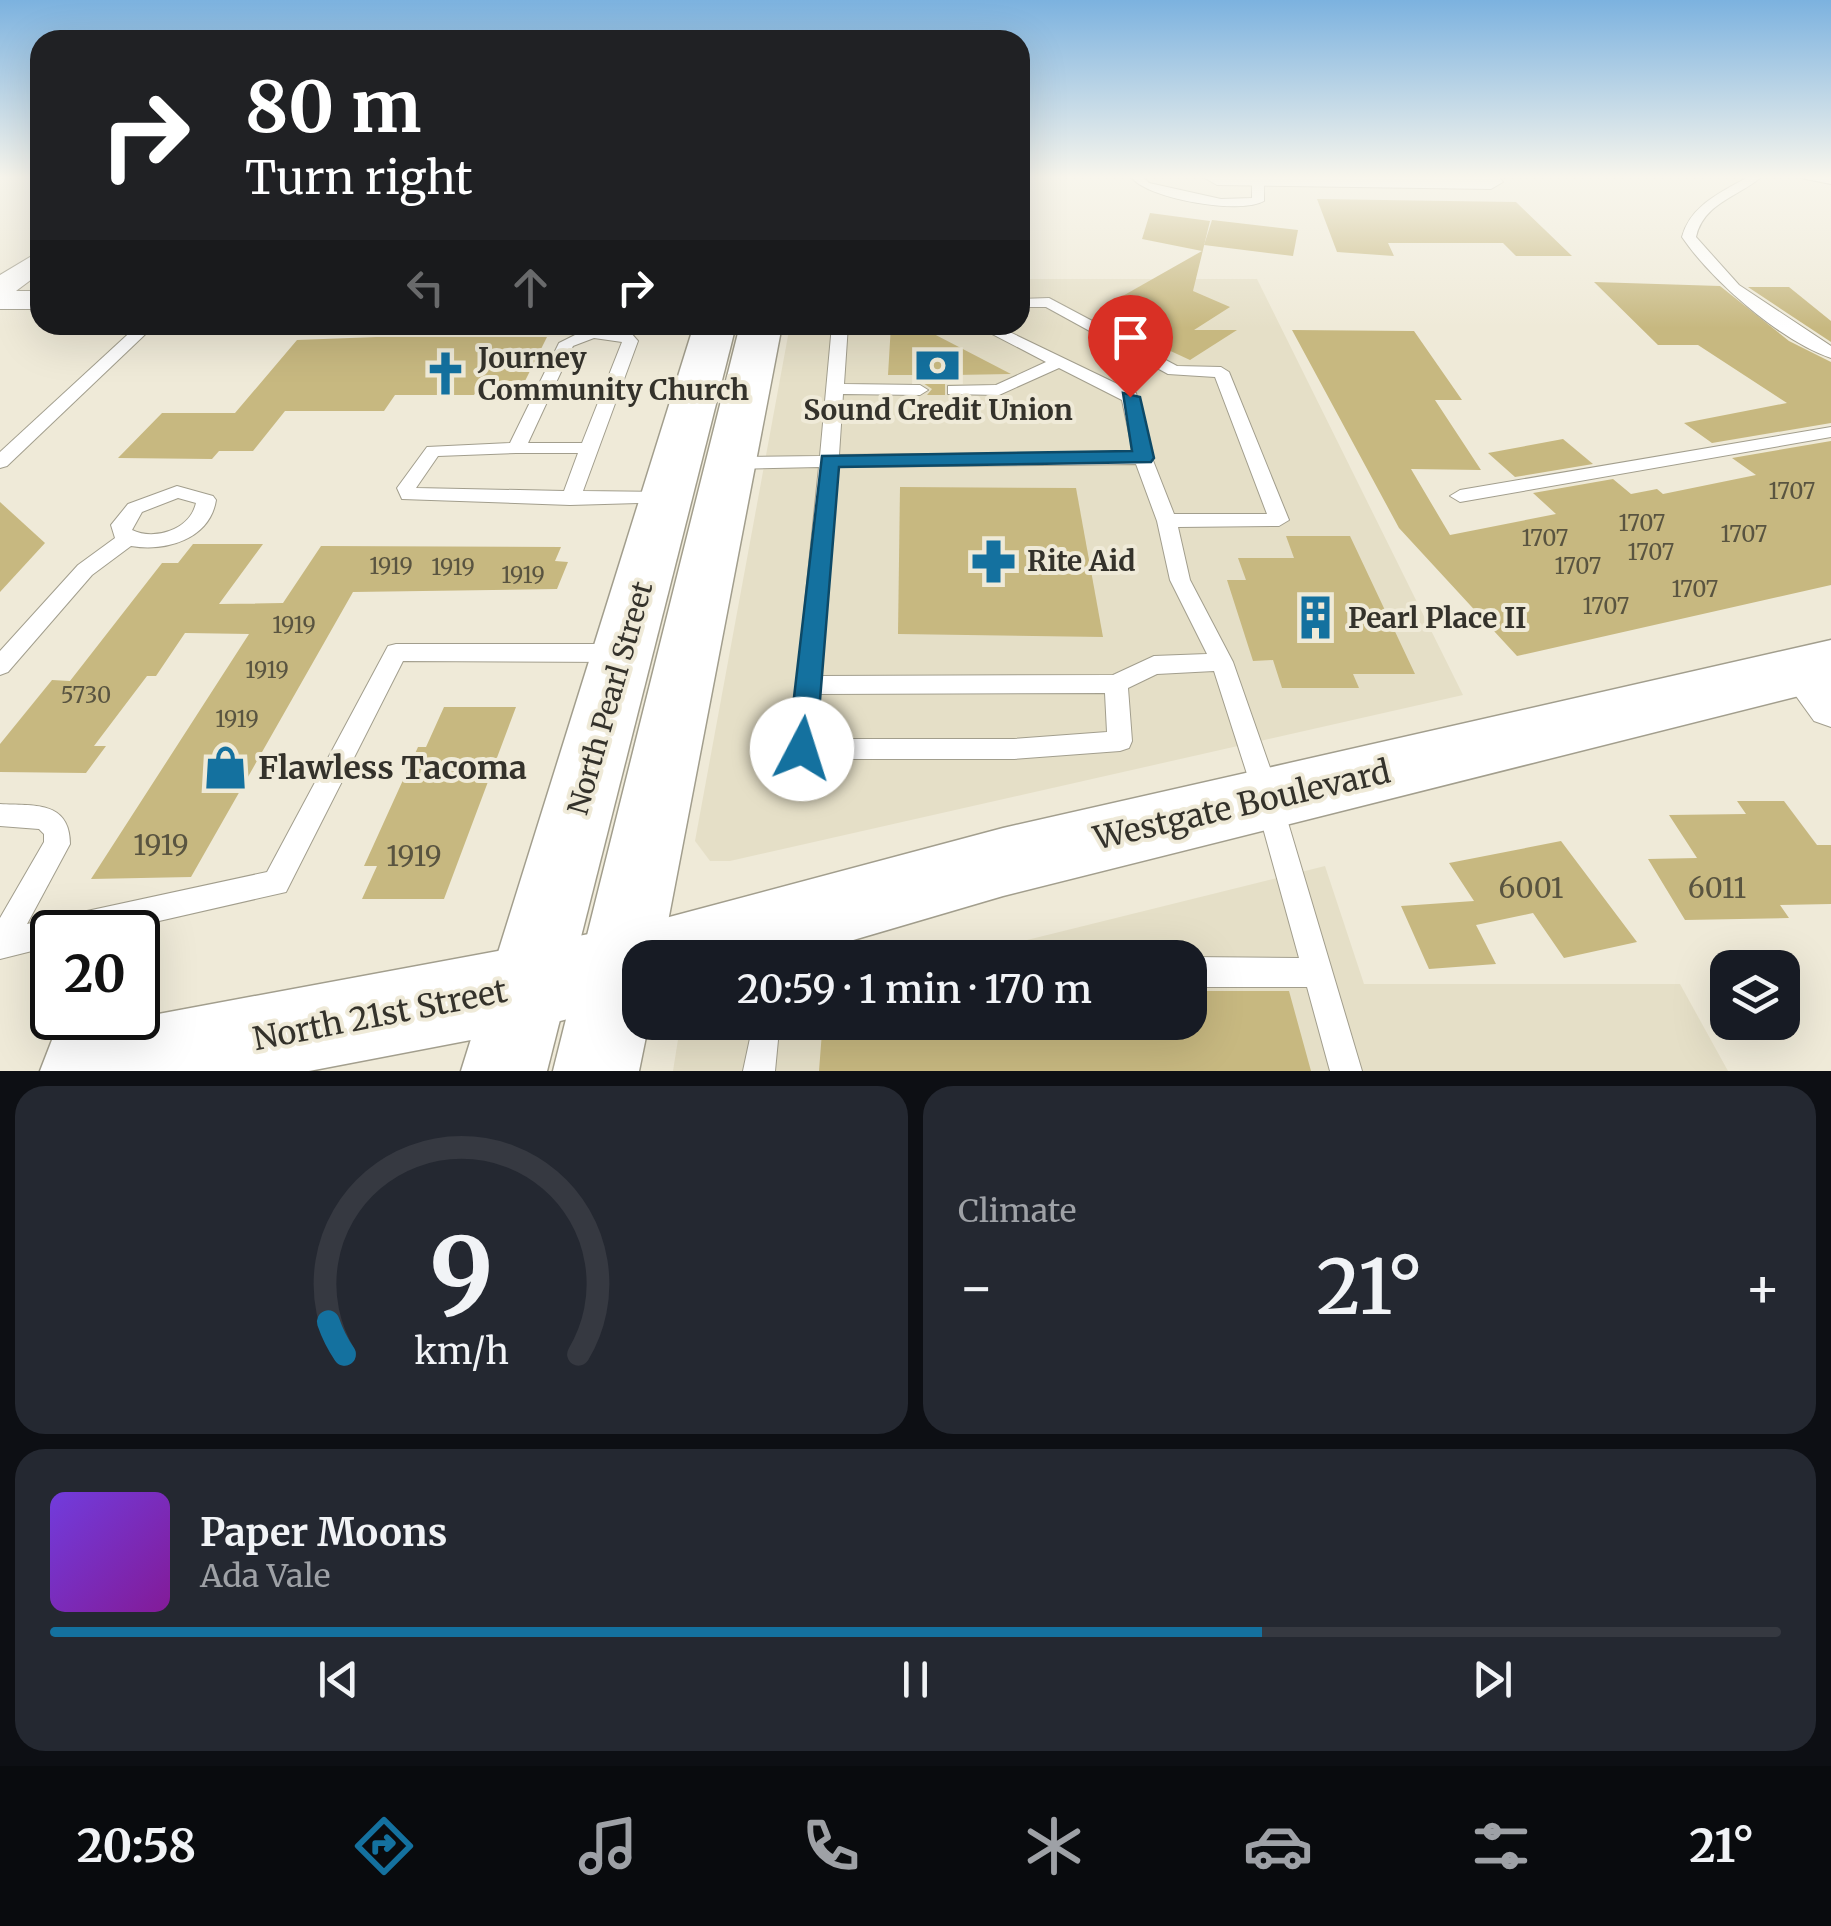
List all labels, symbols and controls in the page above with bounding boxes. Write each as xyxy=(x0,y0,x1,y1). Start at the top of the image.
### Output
text: 80 m xyxy=(245,63,421,151)
icon: right xyxy=(80,70,210,200)
text: Turn right xyxy=(245,150,473,206)
icon: left xyxy=(398,260,453,315)
icon: ahead xyxy=(503,260,558,315)
icon: right xyxy=(608,260,663,315)
pin xyxy=(1088,295,1173,398)
icon: arrive xyxy=(1103,310,1158,365)
place label: Journey Community Church xyxy=(477,340,749,408)
bank icon: Sound Credit Union xyxy=(914,341,962,389)
church icon: Journey Community Church xyxy=(421,350,469,398)
place label: Sound Credit Union xyxy=(803,392,1073,428)
house number: 1707 xyxy=(1769,477,1815,505)
house number: 1707 xyxy=(1619,509,1665,537)
house number: 1707 xyxy=(1721,520,1767,548)
house number: 1707 xyxy=(1522,524,1568,552)
pharmacy icon: Rite Aid xyxy=(970,537,1018,585)
house number: 1707 xyxy=(1628,538,1674,566)
place label: Rite Aid xyxy=(1027,543,1136,579)
house number: 1919 xyxy=(369,552,413,580)
house number: 1707 xyxy=(1555,552,1601,580)
house number: 1919 xyxy=(431,553,475,581)
house number: 1919 xyxy=(501,561,545,589)
house number: 1707 xyxy=(1672,575,1718,603)
street label: North Pearl Street xyxy=(560,577,660,819)
house number: 1707 xyxy=(1583,592,1629,620)
building icon: Pearl Place II xyxy=(1291,594,1339,642)
place label: Pearl Place II xyxy=(1348,600,1526,636)
house number: 1919 xyxy=(272,611,316,639)
house number: 1919 xyxy=(245,656,289,684)
house number: 5730 xyxy=(61,681,111,709)
position arrow xyxy=(750,697,854,801)
house number: 1919 xyxy=(215,705,259,733)
shop icon: Flawless Tacoma xyxy=(201,744,249,792)
place label: Flawless Tacoma xyxy=(258,748,527,788)
street label: Westgate Boulevard xyxy=(1089,751,1394,859)
house number: 1919 xyxy=(133,827,189,863)
house number: 1919 xyxy=(386,838,442,874)
house number: 6001 xyxy=(1499,870,1563,906)
house number: 6011 xyxy=(1688,870,1746,906)
speed limit sign: 20 xyxy=(30,910,160,1040)
map controls xyxy=(1710,950,1800,1040)
button: layers xyxy=(1710,950,1800,1040)
text: 20:59 · 1 min · 170 m xyxy=(737,966,1092,1013)
street label: North 21st Street xyxy=(250,971,511,1059)
text: Climate xyxy=(958,1191,1076,1231)
text: 9 xyxy=(429,1210,494,1340)
text: 21° xyxy=(1316,1240,1423,1334)
text: − xyxy=(958,1253,995,1322)
text: + xyxy=(1744,1253,1781,1322)
text: km/h xyxy=(414,1329,509,1374)
text: Paper Moons xyxy=(200,1509,447,1556)
text: Ada Vale xyxy=(200,1556,330,1596)
icon: previous xyxy=(311,1652,366,1707)
icon: pause xyxy=(888,1652,943,1707)
icon: next xyxy=(1465,1652,1520,1707)
icon: directions xyxy=(349,1811,419,1881)
icon: music xyxy=(573,1811,643,1881)
icon: phone xyxy=(796,1811,866,1881)
icon: climate xyxy=(1019,1811,1089,1881)
icon: car xyxy=(1243,1811,1313,1881)
icon: filters xyxy=(1466,1811,1536,1881)
text: 20:58 xyxy=(77,1818,196,1874)
text: 21° xyxy=(1689,1818,1754,1874)

